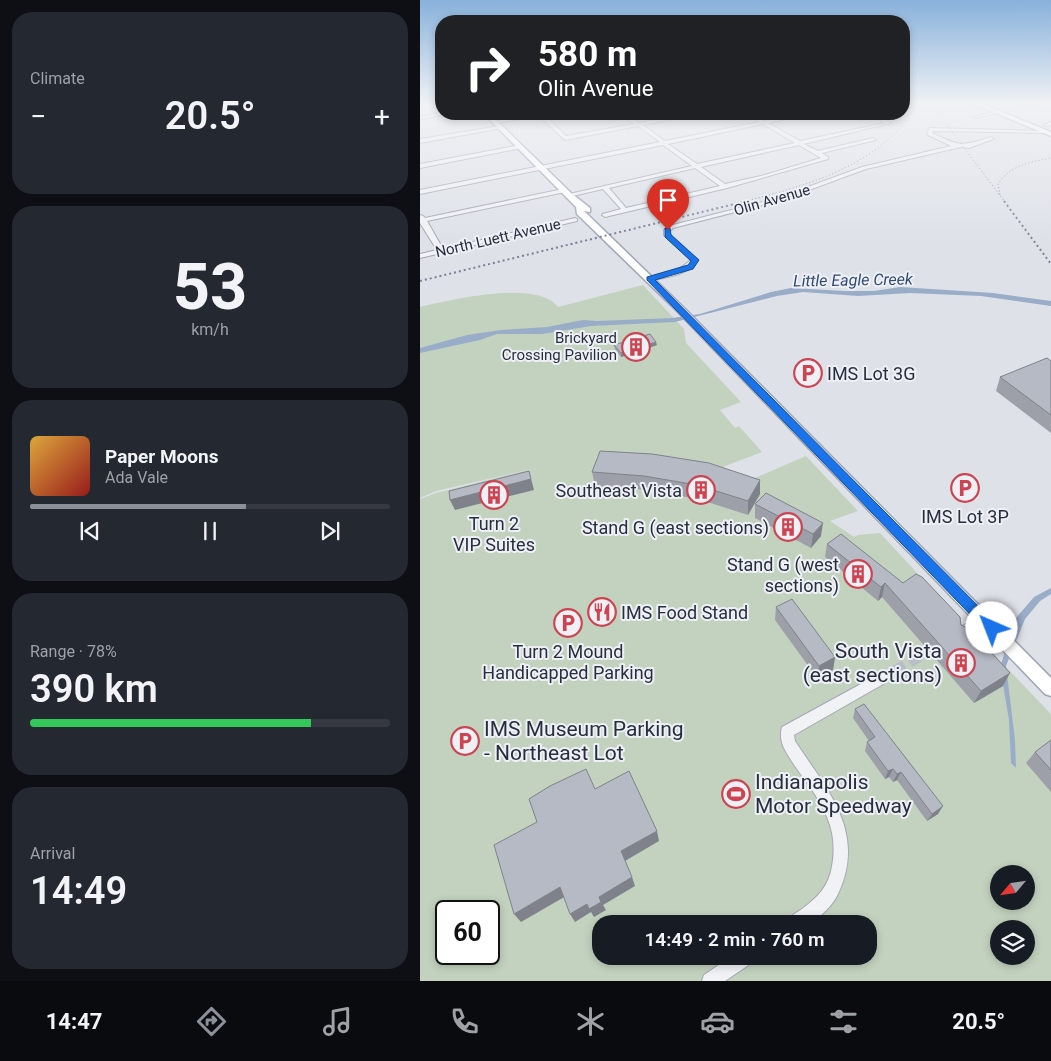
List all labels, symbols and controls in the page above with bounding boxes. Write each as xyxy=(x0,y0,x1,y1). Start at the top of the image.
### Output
text: 580 m xyxy=(538,34,637,75)
icon: right xyxy=(455,35,520,100)
text: Climate xyxy=(30,69,85,88)
text: Olin Avenue xyxy=(538,76,653,101)
text: 20.5° xyxy=(165,94,255,138)
text: − xyxy=(30,100,46,133)
text: + xyxy=(374,100,390,133)
pin xyxy=(647,179,689,230)
street label: Olin Avenue xyxy=(732,180,812,219)
icon: arrive xyxy=(654,186,682,214)
street label: North Luett Avenue xyxy=(434,215,563,261)
text: 53 xyxy=(173,249,247,325)
water label: Little Eagle Creek xyxy=(793,269,914,291)
text: km/h xyxy=(191,320,229,339)
place label: Brickyard Crossing Pavilion xyxy=(502,329,617,364)
building icon: Brickyard Crossing Pavilion xyxy=(621,332,651,362)
parking icon: IMS Lot 3G xyxy=(793,358,823,388)
place label: IMS Lot 3G xyxy=(827,363,915,384)
text: Paper Moons xyxy=(105,445,218,468)
text: Ada Vale xyxy=(105,468,168,487)
parking icon: IMS Lot 3P xyxy=(950,473,980,503)
building icon: Southeast Vista xyxy=(686,475,716,505)
building icon: Turn 2 VIP Suites xyxy=(479,480,509,510)
place label: Southeast Vista xyxy=(556,480,682,501)
place label: IMS Lot 3P xyxy=(921,506,1009,527)
building icon: Stand G (east sections) xyxy=(773,512,803,542)
place label: Turn 2 VIP Suites xyxy=(453,513,535,555)
icon: previous xyxy=(76,517,104,545)
icon: pause xyxy=(196,517,224,545)
icon: next xyxy=(316,517,344,545)
place label: Stand G (east sections) xyxy=(582,517,769,539)
place label: Stand G (west sections) xyxy=(727,554,839,597)
building icon: Stand G (west sections) xyxy=(843,559,873,589)
restaurant icon: IMS Food Stand xyxy=(587,597,617,627)
position arrow xyxy=(965,601,1017,653)
place label: IMS Food Stand xyxy=(621,602,748,623)
parking icon: Turn 2 Mound Handicapped Parking xyxy=(553,608,583,638)
place label: South Vista (east sections) xyxy=(803,639,942,687)
place label: Turn 2 Mound Handicapped Parking xyxy=(482,641,654,683)
text: Range · 78% xyxy=(30,642,117,661)
building icon: South Vista (east sections) xyxy=(946,648,976,678)
text: 390 km xyxy=(30,667,158,711)
place label: IMS Museum Parking - Northeast Lot xyxy=(484,717,684,765)
parking icon: IMS Museum Parking - Northeast Lot xyxy=(450,726,480,756)
place label: Indianapolis Motor Speedway xyxy=(755,770,912,818)
sports icon: Indianapolis Motor Speedway xyxy=(721,779,751,809)
text: Arrival xyxy=(30,844,75,863)
north arrow xyxy=(990,865,1035,910)
map controls xyxy=(990,865,1035,965)
text: 14:49 xyxy=(30,869,127,913)
speed limit sign: 60 xyxy=(435,900,500,965)
button: layers xyxy=(990,920,1035,965)
text: 14:49 · 2 min · 760 m xyxy=(644,928,825,951)
icon: directions xyxy=(194,1004,229,1039)
icon: music xyxy=(320,1004,355,1039)
icon: phone xyxy=(447,1004,482,1039)
icon: climate xyxy=(573,1004,608,1039)
icon: car xyxy=(700,1004,735,1039)
icon: filters xyxy=(826,1004,861,1039)
text: 14:47 xyxy=(46,1009,102,1034)
text: 20.5° xyxy=(952,1009,1005,1034)

